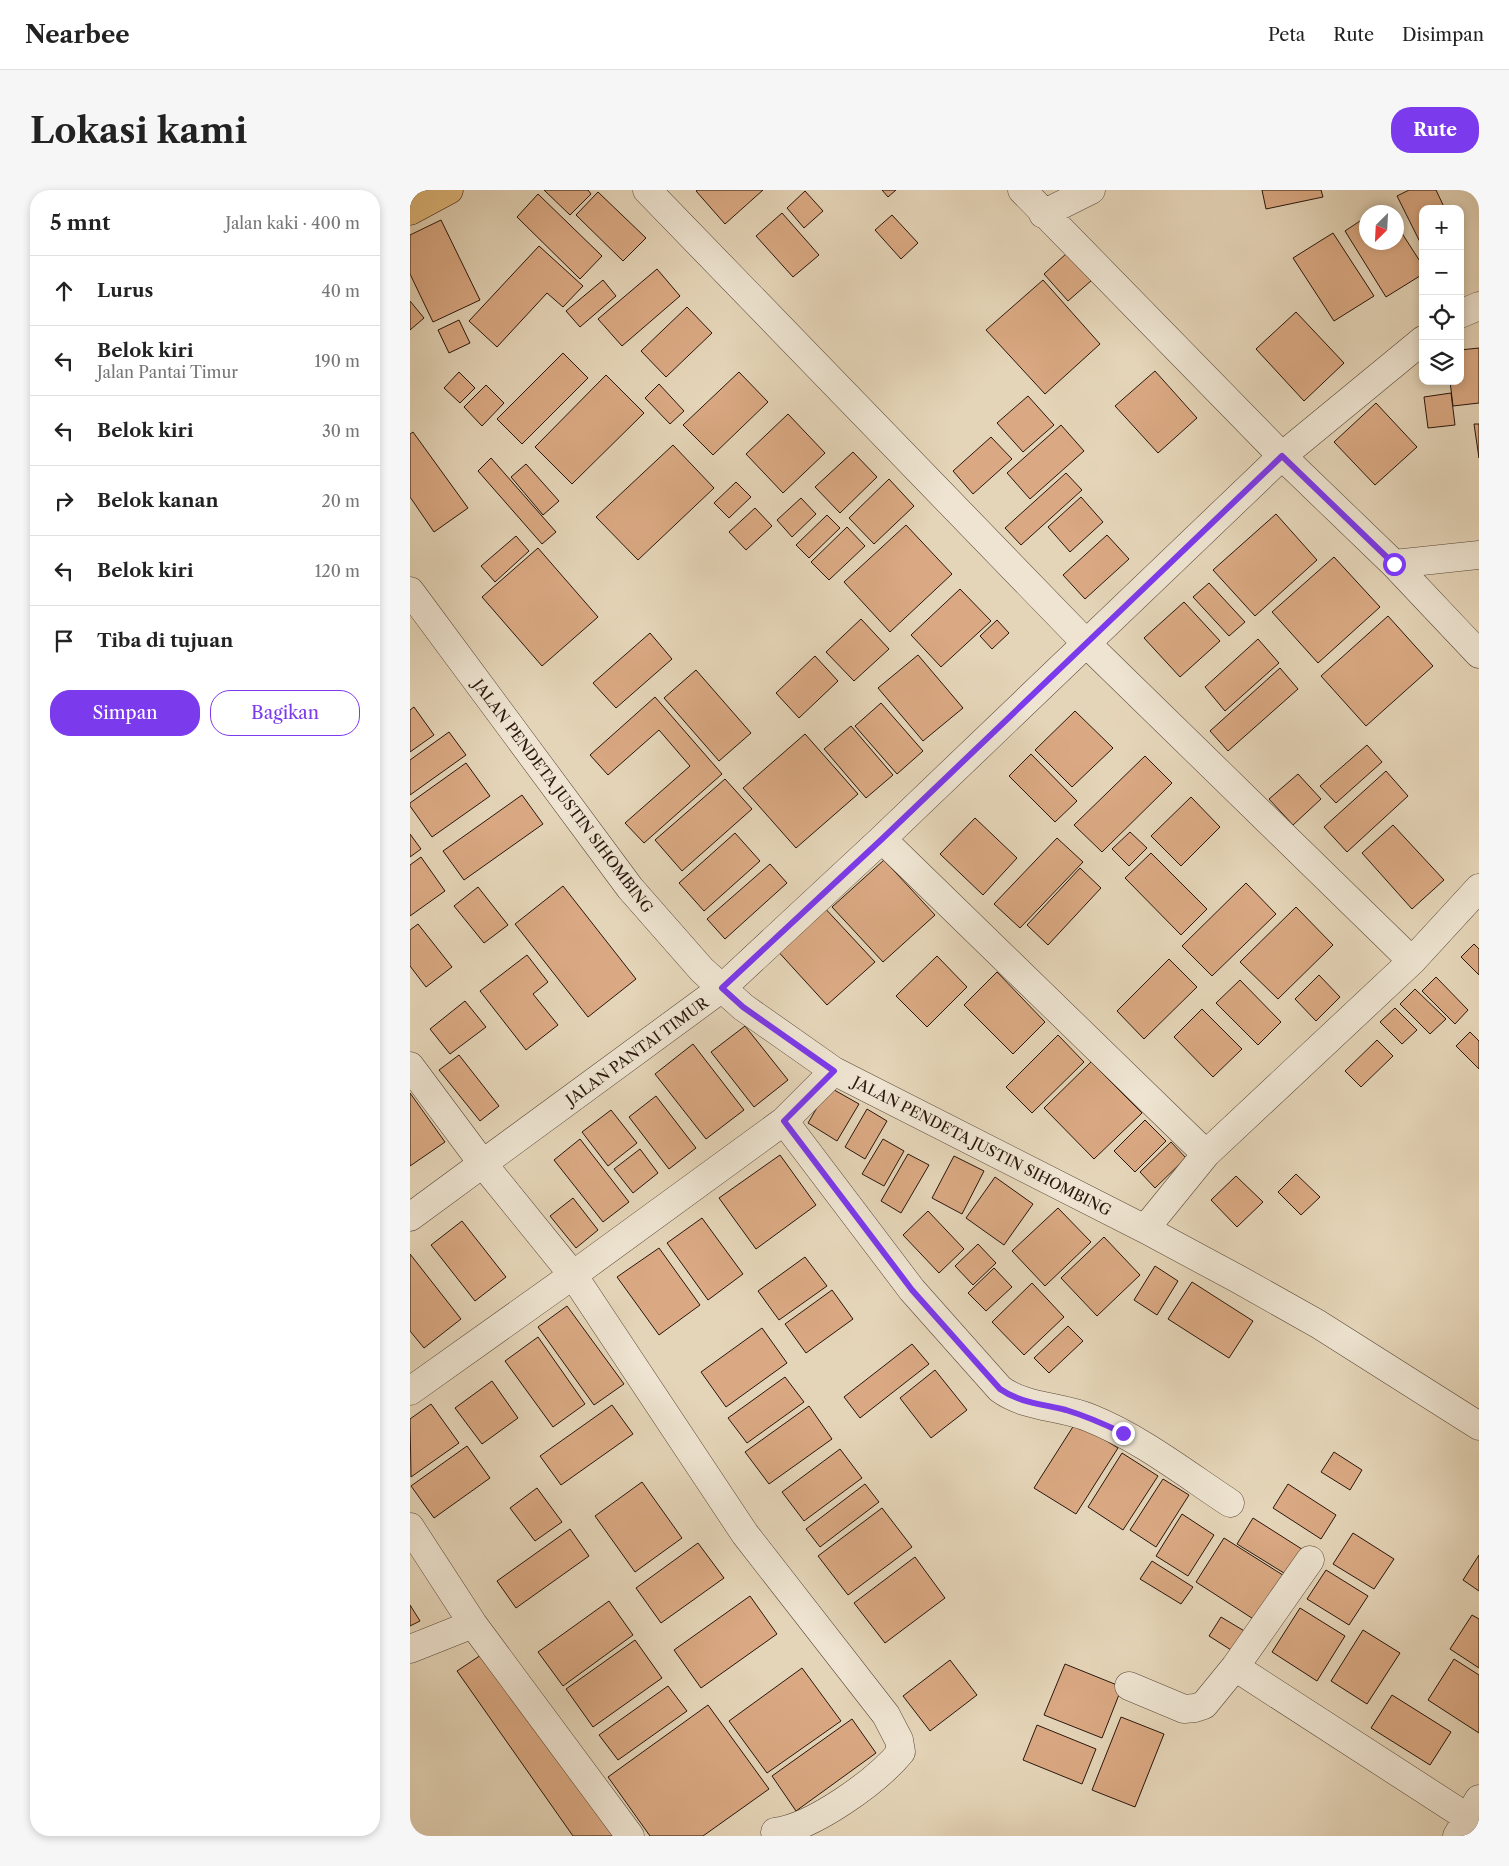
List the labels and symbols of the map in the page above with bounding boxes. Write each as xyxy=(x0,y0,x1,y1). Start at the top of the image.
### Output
north arrow xyxy=(1359,205,1404,250)
route start xyxy=(1383,553,1406,576)
street label: JALAN PENDETA JUSTIN SIHOMBING xyxy=(468,674,657,917)
street label: JALAN PANTAI TIMUR xyxy=(560,992,713,1110)
street label: JALAN PENDETA JUSTIN SIHOMBING xyxy=(848,1071,1115,1220)
route end xyxy=(1112,1422,1135,1445)

